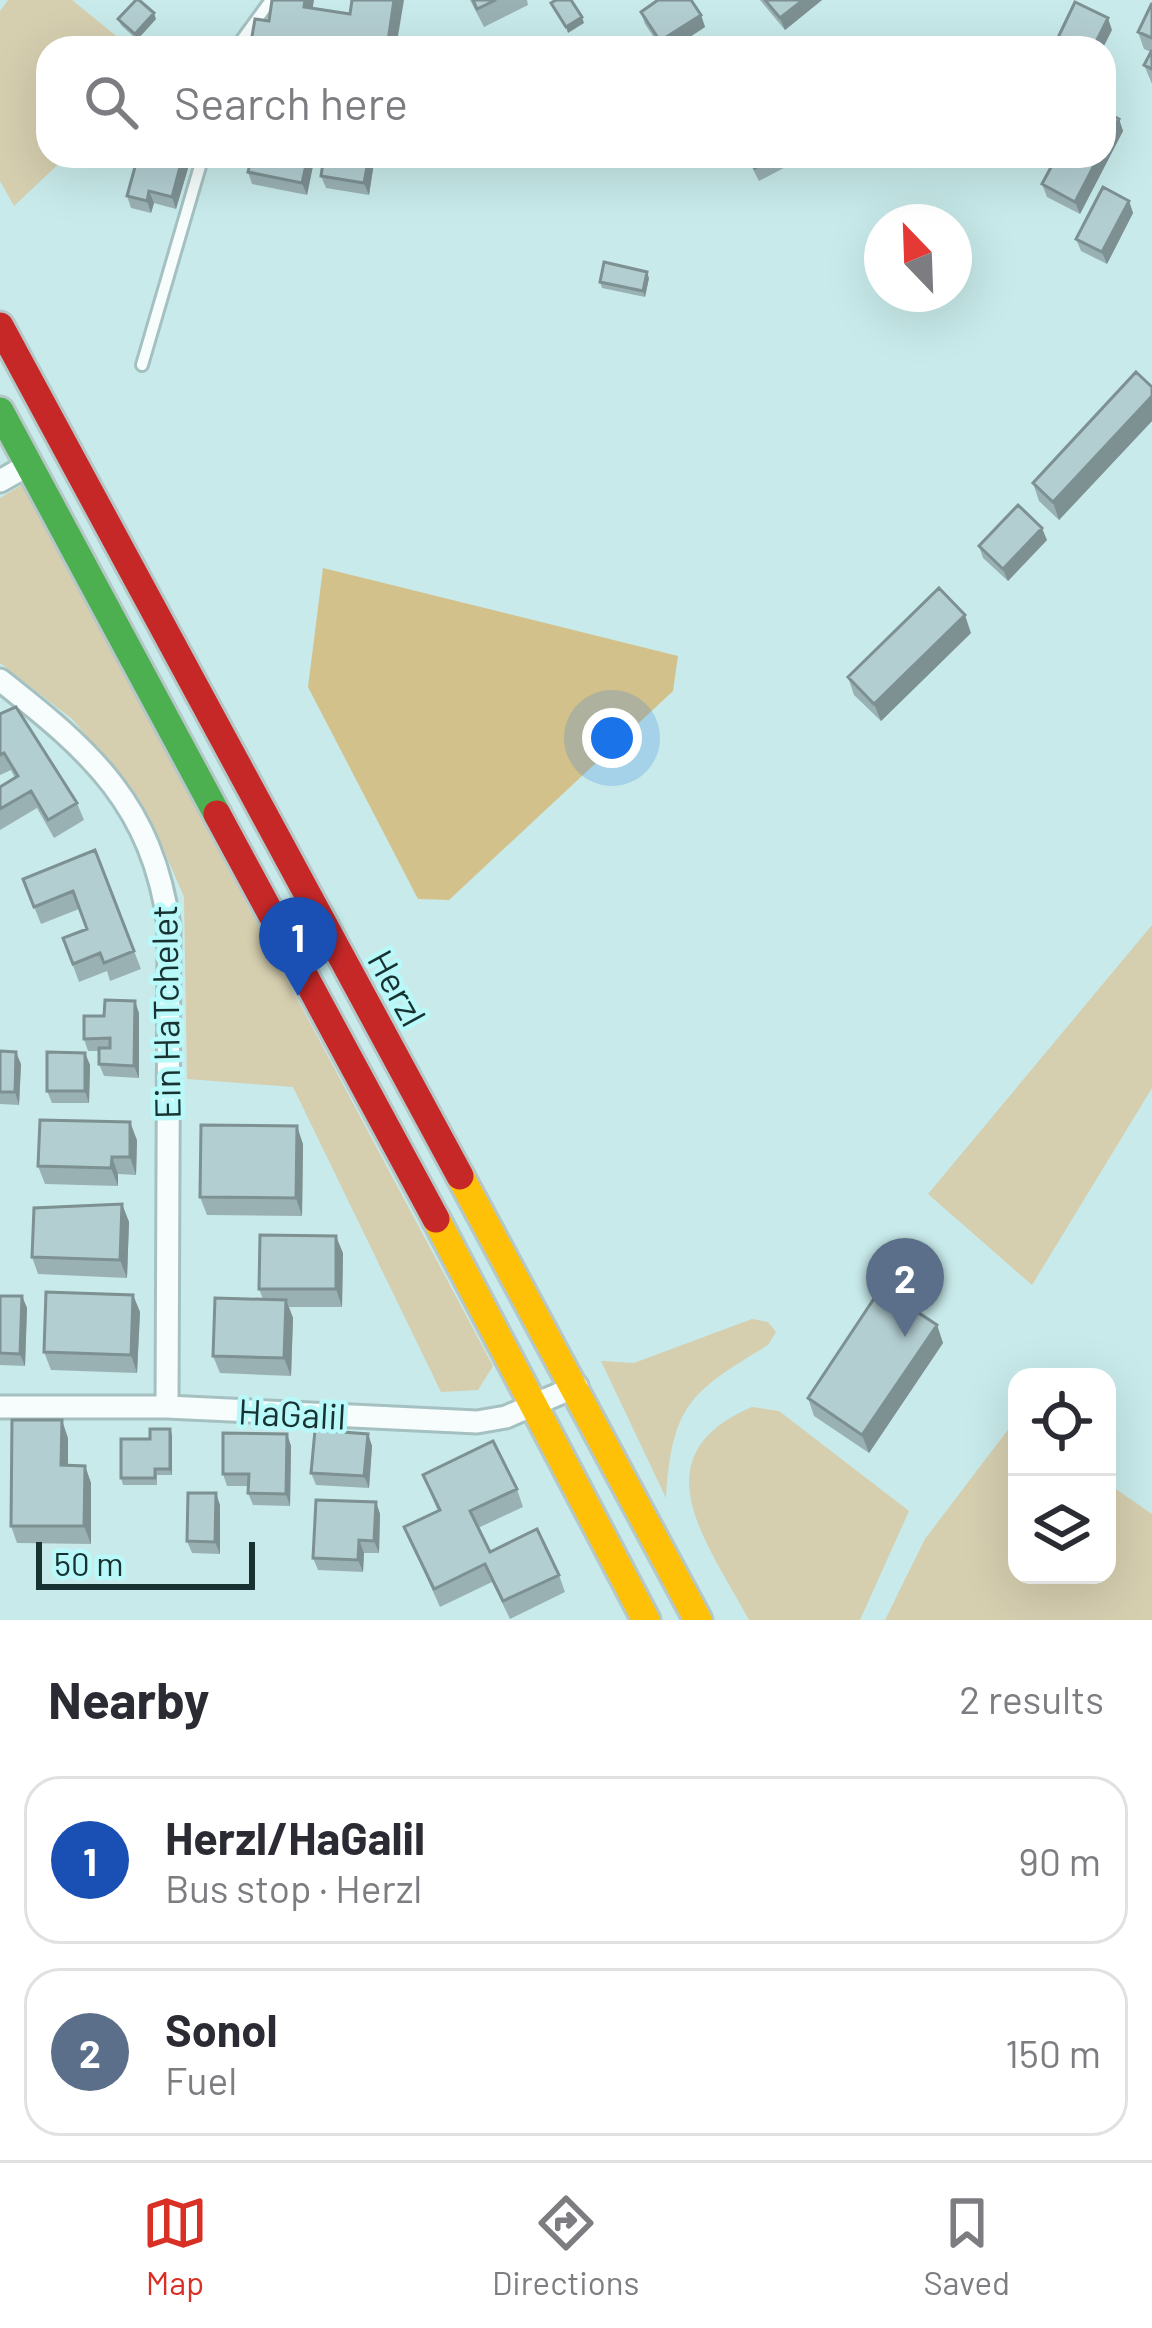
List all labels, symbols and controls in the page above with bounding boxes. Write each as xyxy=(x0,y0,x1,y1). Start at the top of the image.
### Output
search box xyxy=(36,36,1116,168)
icon: search xyxy=(78,69,144,135)
text: Search here xyxy=(174,75,408,129)
north arrow xyxy=(864,204,972,312)
your location xyxy=(582,708,642,768)
pin: 1 xyxy=(259,897,337,996)
street label: Ein HaTchelet xyxy=(141,905,188,1120)
street label: Herzl xyxy=(360,942,437,1033)
pin: 2 xyxy=(866,1238,944,1337)
map controls xyxy=(1008,1368,1116,1584)
button: locate xyxy=(1008,1368,1116,1476)
street label: HaGalil xyxy=(237,1388,347,1437)
button: layers xyxy=(1008,1476,1116,1584)
scale bar xyxy=(36,1536,255,1589)
text: 50 m xyxy=(54,1543,124,1583)
text: Nearby xyxy=(48,1668,209,1729)
text: 2 results xyxy=(959,1675,1104,1722)
text: Herzl/HaGalil xyxy=(165,1810,425,1864)
text: 1 xyxy=(83,1837,97,1884)
text: 90 m xyxy=(1019,1837,1101,1884)
text: Bus stop · Herzl xyxy=(165,1864,422,1911)
text: Sonol xyxy=(165,2002,277,2056)
text: 2 xyxy=(79,2029,101,2076)
text: 150 m xyxy=(1005,2029,1101,2076)
text: Fuel xyxy=(165,2056,237,2103)
tab: Map xyxy=(142,2190,208,2302)
tab: Directions xyxy=(492,2190,639,2302)
tab: Saved xyxy=(923,2190,1010,2302)

